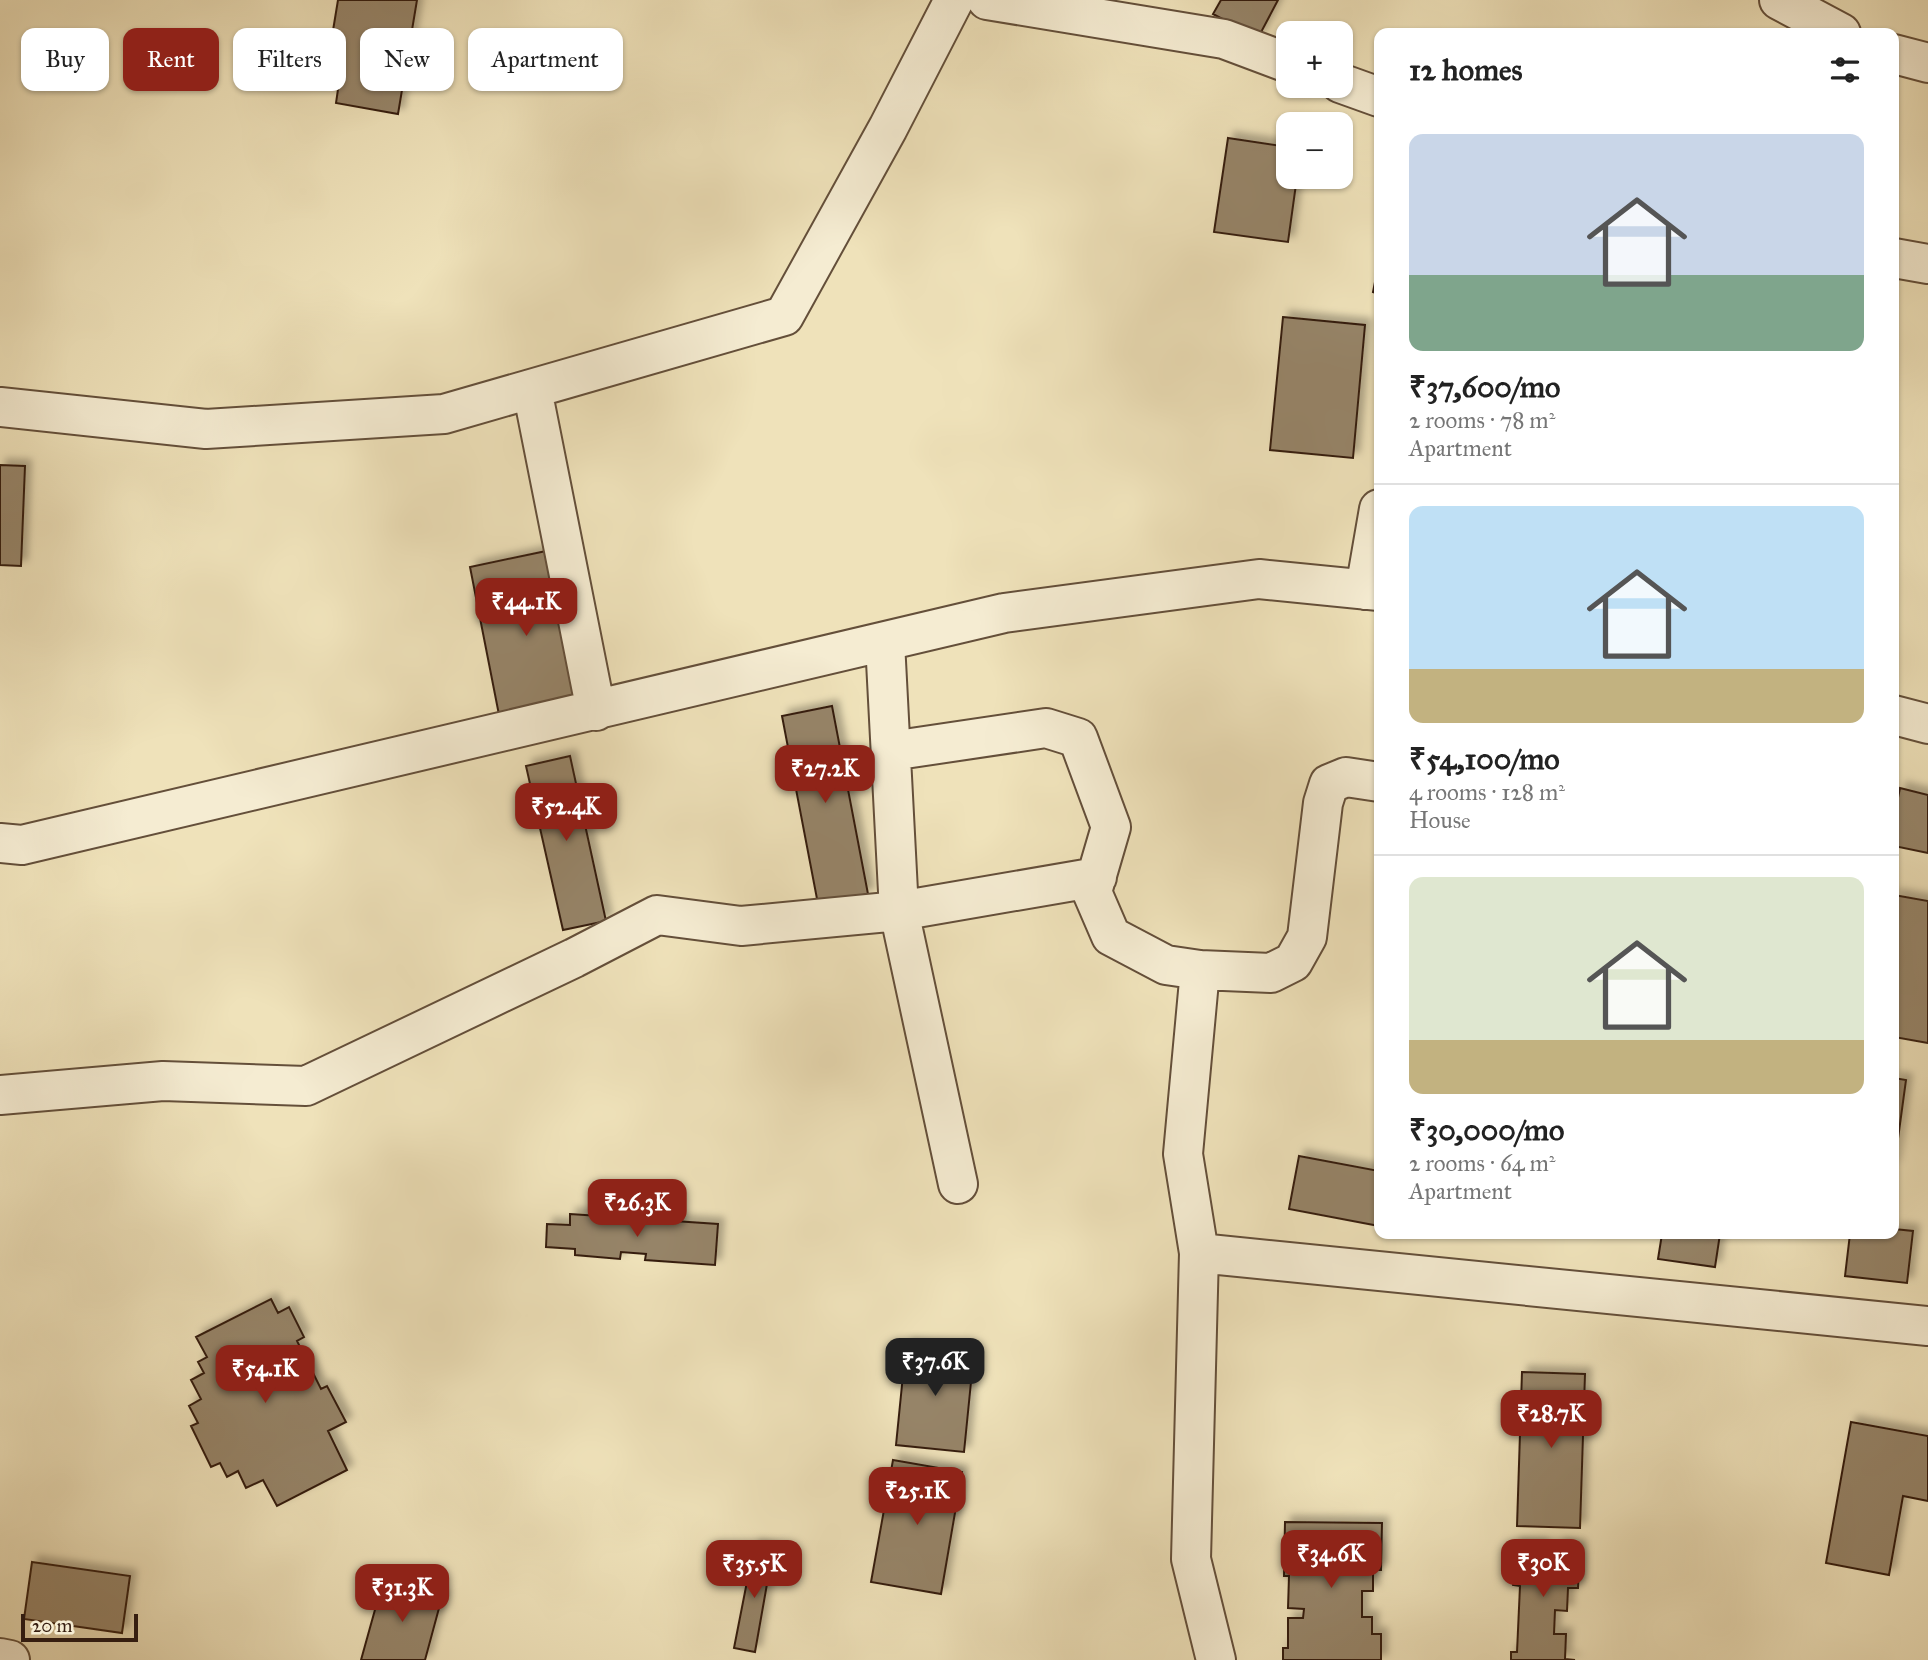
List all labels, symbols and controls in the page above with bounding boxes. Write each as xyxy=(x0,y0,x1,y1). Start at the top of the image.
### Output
map controls xyxy=(1276,21,1353,189)
button: + xyxy=(1276,21,1353,98)
chip: Buy xyxy=(21,28,109,91)
chip: Rent xyxy=(123,28,219,91)
chip: Filters xyxy=(233,28,346,91)
chip: New xyxy=(360,28,454,91)
chip: Apartment xyxy=(468,28,623,91)
icon: filters xyxy=(1826,51,1864,89)
text: 12 homes xyxy=(1409,52,1522,88)
button: − xyxy=(1276,112,1353,189)
icon: home xyxy=(1574,179,1700,305)
text: ₹37,600/mo xyxy=(1409,369,1560,405)
text: 2 rooms · 78 m² xyxy=(1409,406,1555,434)
text: Apartment xyxy=(1409,434,1512,462)
icon: home xyxy=(1574,551,1700,677)
pin: ₹44.1K xyxy=(469,578,583,638)
text: ₹44.1K xyxy=(491,587,561,615)
text: ₹54,100/mo xyxy=(1409,741,1560,777)
pin: ₹27.2K xyxy=(768,746,882,805)
text: ₹27.2K xyxy=(791,754,859,782)
text: 4 rooms · 128 m² xyxy=(1409,778,1565,806)
pin: ₹52.4K xyxy=(509,784,623,843)
text: ₹52.4K xyxy=(531,792,601,820)
text: House xyxy=(1409,806,1471,834)
icon: home xyxy=(1574,922,1700,1048)
text: ₹30,000/mo xyxy=(1409,1112,1564,1148)
text: 2 rooms · 64 m² xyxy=(1409,1149,1555,1177)
text: Apartment xyxy=(1409,1177,1512,1205)
pin: ₹26.3K xyxy=(580,1180,694,1239)
text: ₹26.3K xyxy=(604,1188,670,1216)
pin: ₹37.6K xyxy=(878,1338,992,1398)
pin: ₹54.1K xyxy=(208,1346,322,1405)
text: ₹37.6K xyxy=(901,1347,969,1375)
text: ₹54.1K xyxy=(232,1354,298,1382)
pin: ₹28.7K xyxy=(1494,1390,1608,1450)
text: ₹28.7K xyxy=(1517,1399,1585,1427)
pin: ₹25.1K xyxy=(860,1468,974,1527)
text: ₹25.1K xyxy=(885,1476,949,1504)
pin: ₹34.6K xyxy=(1274,1530,1388,1590)
text: ₹34.6K xyxy=(1297,1539,1365,1567)
pin: ₹35.5K xyxy=(697,1540,811,1600)
pin: ₹30K xyxy=(1502,1540,1584,1599)
text: ₹30K xyxy=(1517,1548,1569,1576)
text: ₹35.5K xyxy=(722,1549,786,1577)
pin: ₹31.3K xyxy=(345,1564,459,1624)
text: ₹31.3K xyxy=(371,1573,433,1601)
scale bar xyxy=(21,1611,138,1643)
text: 20 m xyxy=(32,1614,73,1637)

